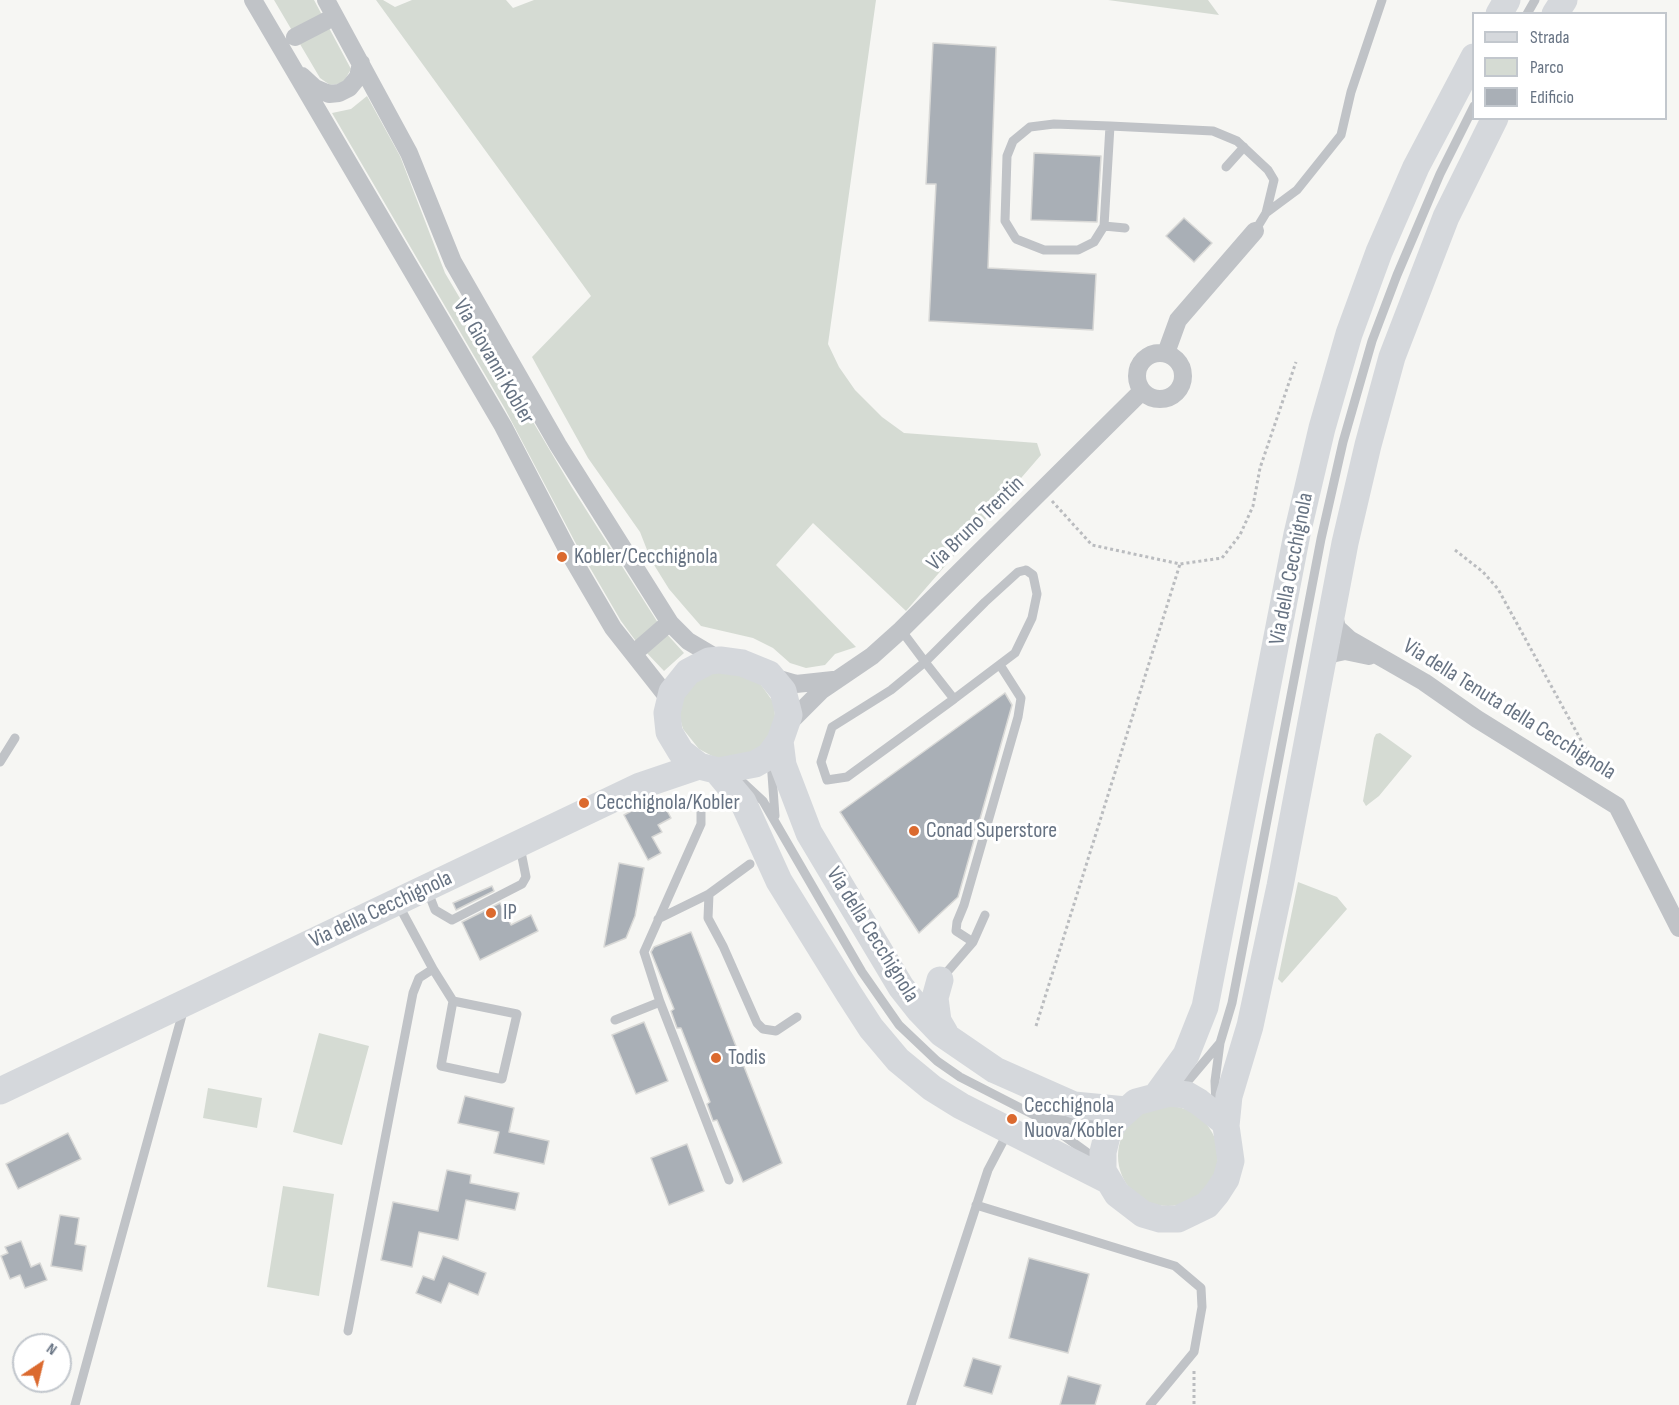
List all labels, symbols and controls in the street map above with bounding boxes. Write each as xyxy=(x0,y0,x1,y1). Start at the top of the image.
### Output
legend xyxy=(1472,12,1667,120)
text: Strada xyxy=(1530,27,1569,48)
text: Parco xyxy=(1530,57,1564,78)
text: Edificio xyxy=(1530,87,1574,108)
street label: Via Giovanni Kobler xyxy=(447,295,539,429)
street label: Via Bruno Trentin xyxy=(922,471,1030,577)
street label: Via della Cecchignola xyxy=(1264,491,1320,647)
place label: Kobler/Cecchignola xyxy=(574,544,718,570)
marker: Kobler/Cecchignola xyxy=(555,550,569,564)
street label: Via della Tenuta della Cecchignola xyxy=(1398,634,1620,786)
place label: Cecchignola/Kobler xyxy=(596,790,740,816)
marker: Cecchignola/Kobler xyxy=(577,796,591,810)
place label: Conad Superstore xyxy=(926,818,1057,844)
marker: Conad Superstore xyxy=(907,824,921,838)
street label: Via della Cecchignola xyxy=(820,863,924,1007)
street label: Via della Cecchignola xyxy=(305,865,457,955)
place label: IP xyxy=(503,900,517,926)
marker: IP xyxy=(484,906,498,920)
place label: Todis xyxy=(728,1045,766,1071)
marker: Todis xyxy=(709,1051,723,1065)
place label: Cecchignola Nuova/Kobler xyxy=(1024,1093,1124,1144)
marker: Cecchignola Nuova/Kobler xyxy=(1005,1112,1019,1126)
north arrow xyxy=(12,1333,72,1393)
text: N xyxy=(43,1339,60,1360)

